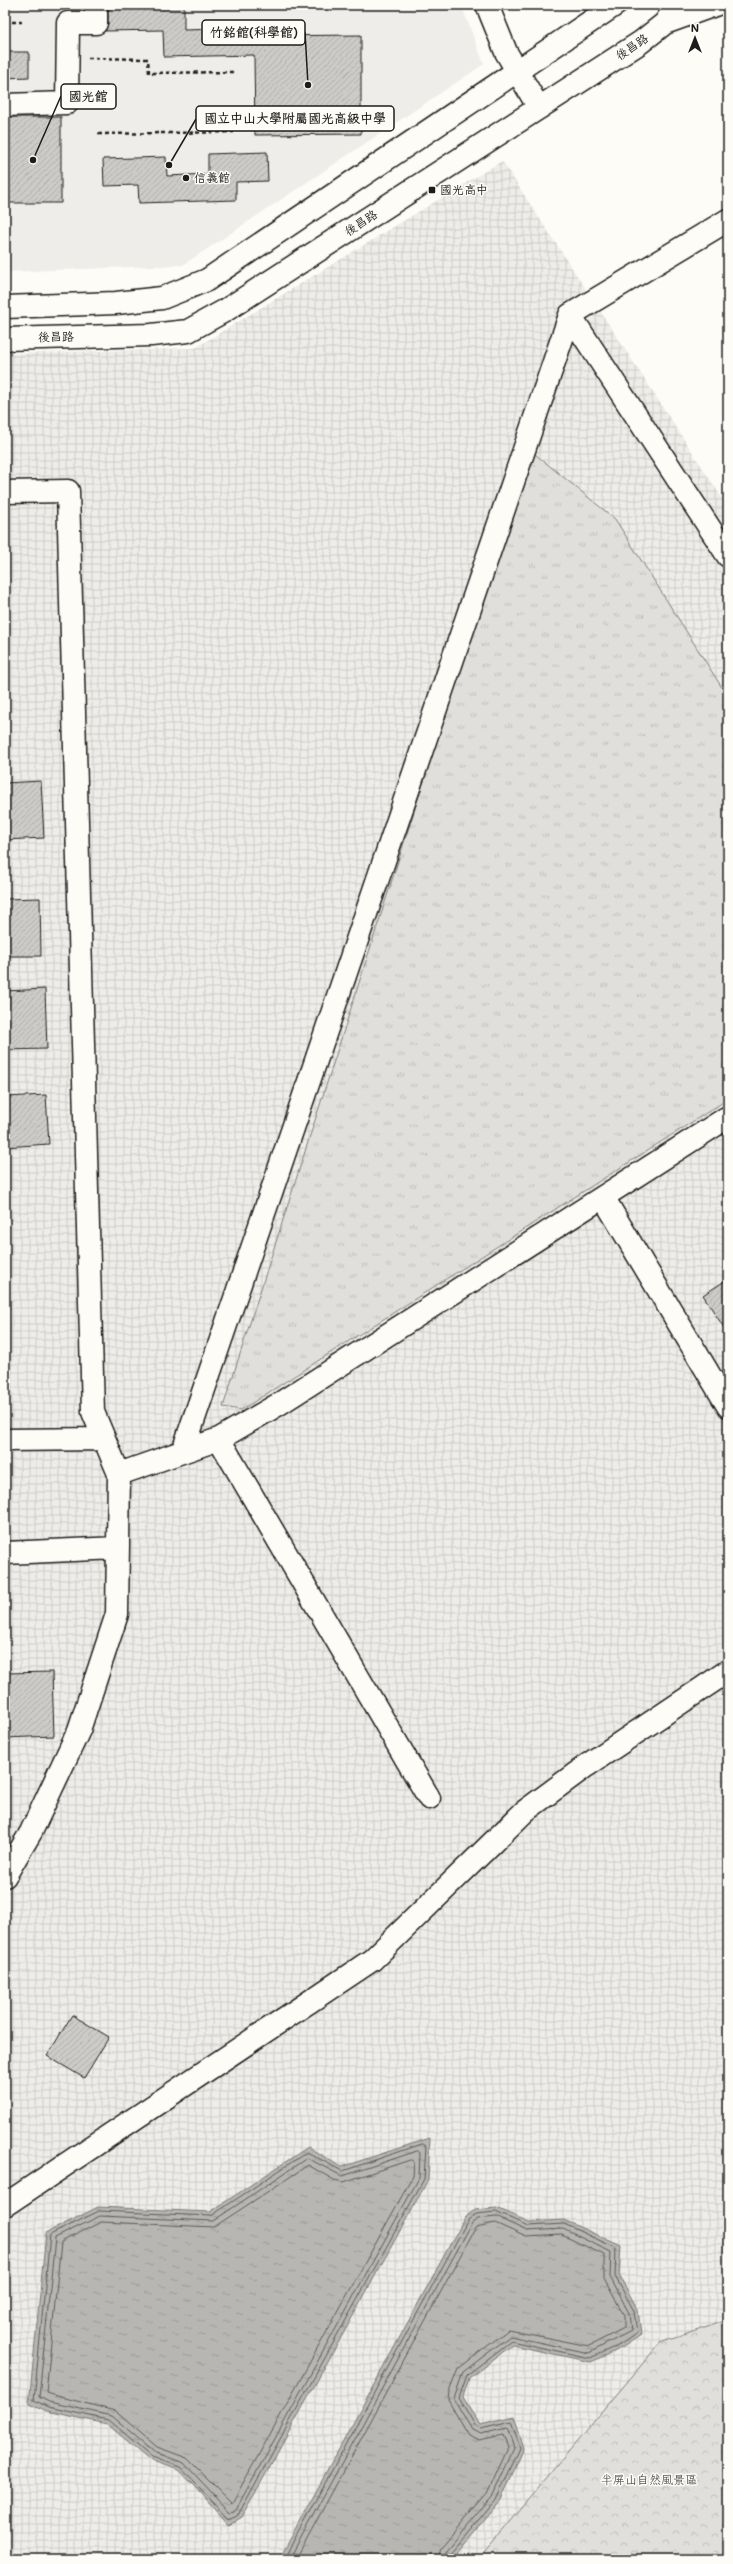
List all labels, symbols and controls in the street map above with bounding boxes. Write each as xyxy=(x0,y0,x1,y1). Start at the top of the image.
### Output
north arrow xyxy=(675,18,715,58)
callout: 竹銘館(科學館) xyxy=(202,20,305,45)
text: N xyxy=(691,20,699,35)
text: 竹銘館(科學館) xyxy=(210,23,298,40)
street label: 後昌路 xyxy=(612,29,651,63)
callout: 國光館 xyxy=(61,84,116,109)
text: 國光館 xyxy=(68,87,108,104)
callout: 國立中山大學附屬國光高級中學 xyxy=(196,106,394,131)
text: 國立中山大學附屬國光高級中學 xyxy=(204,109,386,126)
place label: 信義館 xyxy=(194,169,230,185)
marker: 信義館 xyxy=(181,173,191,183)
place label: 國光高中 xyxy=(440,181,488,197)
marker: 國光高中 xyxy=(427,185,437,195)
street label: 後昌路 xyxy=(341,206,380,239)
street label: 後昌路 xyxy=(38,328,74,344)
park label: 半屏山自然風景區 xyxy=(601,2471,697,2487)

